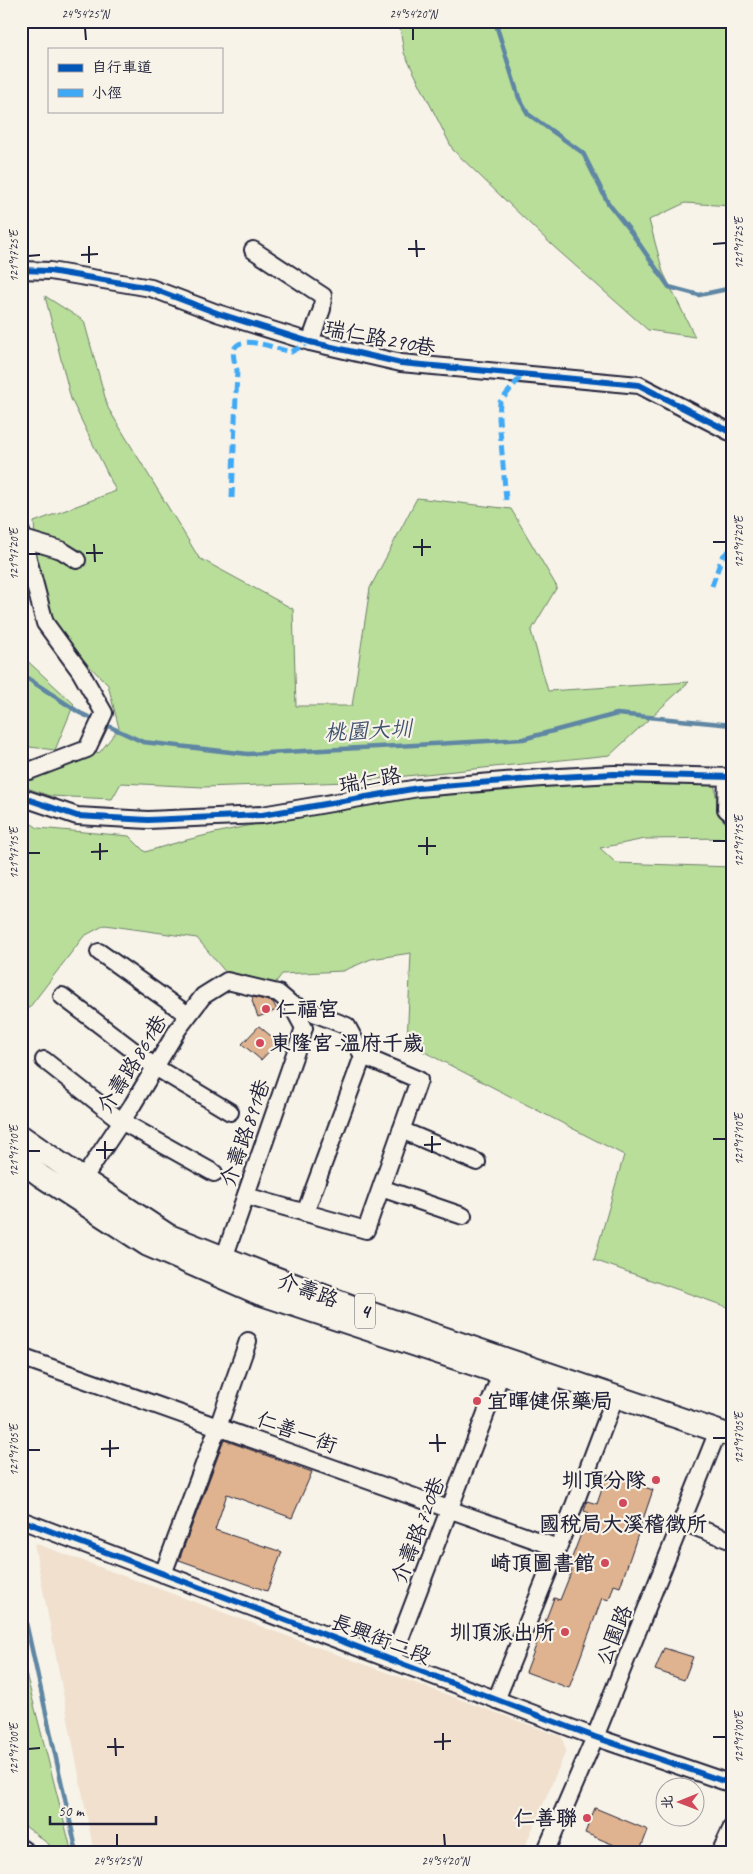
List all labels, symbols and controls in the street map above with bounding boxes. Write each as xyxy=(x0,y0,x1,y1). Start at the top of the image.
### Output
text: 24°54'25"N xyxy=(61,6,110,22)
text: 24°54'20"N xyxy=(389,6,438,22)
legend xyxy=(48,48,222,112)
text: 自行車道 xyxy=(92,58,152,77)
text: 小徑 xyxy=(92,84,122,103)
text: 121°17'25"E xyxy=(731,215,747,269)
text: 121°17'25"E xyxy=(6,228,22,282)
street label: 瑞仁路290巷 xyxy=(322,315,438,361)
text: 121°17'20"E xyxy=(731,514,747,568)
text: 121°17'20"E xyxy=(6,526,22,580)
water label: 桃園大圳 xyxy=(323,715,415,747)
street label: 瑞仁路 xyxy=(337,762,403,798)
text: 121°17'15"E xyxy=(731,813,747,867)
text: 121°17'15"E xyxy=(6,825,22,879)
place label: 仁福宮 xyxy=(276,996,339,1022)
marker: 仁福宮 xyxy=(260,1003,272,1015)
street label: 介壽路861巷 xyxy=(91,1009,173,1119)
place label: 東隆宮-溫府千歲 xyxy=(270,1030,424,1056)
marker: 東隆宮-溫府千歲 xyxy=(254,1037,266,1049)
street label: 介壽路891巷 xyxy=(214,1076,276,1190)
text: 121°17'10"E xyxy=(731,1111,747,1165)
text: 121°17'10"E xyxy=(6,1123,22,1177)
street label: 介壽路 xyxy=(274,1267,342,1313)
road number: 4 xyxy=(355,1294,375,1328)
place label: 宜暉健保藥局 xyxy=(487,1388,613,1414)
marker: 宜暉健保藥局 xyxy=(471,1395,483,1407)
street label: 仁善一街 xyxy=(253,1405,341,1459)
text: 121°17'05"E xyxy=(731,1410,747,1464)
text: 121°17'05"E xyxy=(6,1422,22,1476)
place label: 圳頂分隊 xyxy=(562,1467,646,1493)
street label: 介壽路720巷 xyxy=(386,1473,450,1587)
marker: 圳頂分隊 xyxy=(650,1474,662,1486)
marker: 國稅局大溪稽徵所 xyxy=(617,1497,629,1509)
place label: 國稅局大溪稽徵所 xyxy=(539,1511,707,1537)
place label: 崎頂圖書館 xyxy=(490,1550,595,1576)
marker: 崎頂圖書館 xyxy=(599,1557,611,1569)
street label: 公園路 xyxy=(590,1601,638,1669)
street label: 長興街二段 xyxy=(327,1608,435,1670)
place label: 圳頂派出所 xyxy=(450,1619,555,1645)
marker: 圳頂派出所 xyxy=(559,1626,571,1638)
text: 121°17'00"E xyxy=(731,1709,747,1763)
text: 121°17'00"E xyxy=(6,1721,22,1775)
north arrow xyxy=(656,1776,706,1826)
scale bar xyxy=(50,1794,156,1826)
text: 北 xyxy=(659,1795,676,1809)
text: 50 m xyxy=(58,1802,85,1821)
place label: 仁善聯 xyxy=(514,1805,577,1831)
marker: 仁善聯 xyxy=(581,1812,593,1824)
text: 24°54'25"N xyxy=(93,1853,142,1869)
text: 24°54'20"N xyxy=(421,1853,470,1869)

